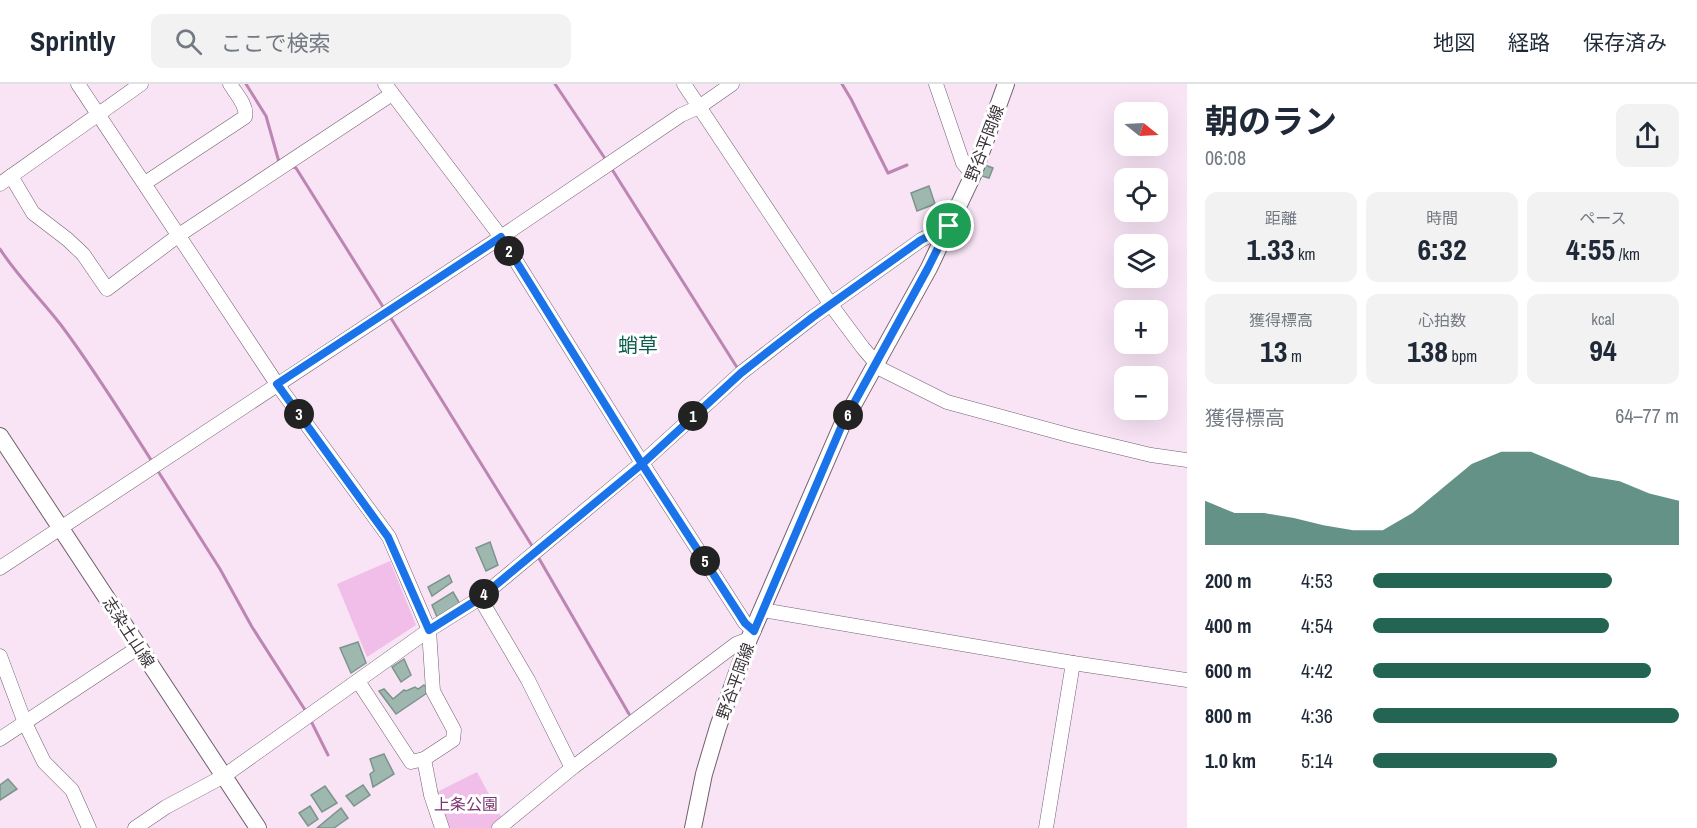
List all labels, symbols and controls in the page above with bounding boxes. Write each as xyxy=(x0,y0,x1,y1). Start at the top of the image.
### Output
search box xyxy=(151,14,571,68)
text: Sprintly xyxy=(30,22,115,60)
icon: search xyxy=(172,25,205,58)
text: ここで検索 xyxy=(220,28,331,58)
text: 地図 xyxy=(1433,28,1475,57)
text: 経路 xyxy=(1508,28,1550,57)
text: 保存済み xyxy=(1583,28,1667,57)
text: 朝のラン xyxy=(1205,99,1337,143)
street label: 野谷平岡線 xyxy=(959,102,1009,184)
north arrow xyxy=(1114,102,1168,156)
map controls xyxy=(1114,102,1168,420)
button: share xyxy=(1616,104,1679,167)
text: 06:08 xyxy=(1205,144,1246,171)
button: locate xyxy=(1114,168,1168,222)
pin xyxy=(923,200,974,251)
text: 距離 xyxy=(1265,207,1297,229)
text: 時間 xyxy=(1426,207,1458,229)
text: ペース xyxy=(1579,207,1627,229)
icon: arrive xyxy=(932,209,965,242)
text: 1.33 xyxy=(1246,229,1294,269)
text: 6:32 xyxy=(1417,229,1467,269)
text: 4:55 xyxy=(1566,229,1615,269)
button: layers xyxy=(1114,234,1168,288)
pin: 2 xyxy=(494,236,524,266)
text: 2 xyxy=(505,240,513,262)
text: km xyxy=(1294,243,1316,265)
text: /km xyxy=(1615,243,1640,265)
button: + xyxy=(1114,300,1168,354)
text: kcal xyxy=(1591,308,1615,330)
text: 獲得標高 xyxy=(1249,309,1313,331)
text: 心拍数 xyxy=(1418,309,1466,331)
text: 94 xyxy=(1589,330,1617,370)
district label: 蛸草 xyxy=(618,331,658,358)
text: 13 xyxy=(1260,331,1287,371)
text: 138 xyxy=(1407,331,1448,371)
text: m xyxy=(1287,345,1302,367)
text: bpm xyxy=(1448,345,1477,367)
button: − xyxy=(1114,366,1168,420)
pin: 3 xyxy=(284,399,314,429)
pin: 6 xyxy=(833,400,863,430)
pin: 1 xyxy=(678,401,708,431)
text: 64–77 m xyxy=(1615,402,1679,429)
text: 3 xyxy=(295,403,303,425)
text: 6 xyxy=(844,404,852,426)
text: 獲得標高 xyxy=(1205,404,1285,431)
text: 1 xyxy=(689,405,697,427)
pin: 5 xyxy=(690,546,720,576)
text: 5 xyxy=(701,550,709,572)
text: 200 m xyxy=(1205,567,1252,594)
text: 4:53 xyxy=(1301,567,1333,594)
pin: 4 xyxy=(469,579,499,609)
text: 4 xyxy=(480,583,488,605)
street label: 志染土山線 xyxy=(98,592,160,672)
text: 400 m xyxy=(1205,612,1252,639)
text: 4:54 xyxy=(1301,612,1333,639)
street label: 野谷平岡線 xyxy=(711,640,759,722)
text: 600 m xyxy=(1205,657,1252,684)
text: 4:42 xyxy=(1301,657,1333,684)
text: 800 m xyxy=(1205,702,1252,729)
text: 4:36 xyxy=(1301,702,1333,729)
text: 1.0 km xyxy=(1205,747,1256,774)
text: 5:14 xyxy=(1301,747,1333,774)
park label: 上条公園 xyxy=(434,793,498,815)

